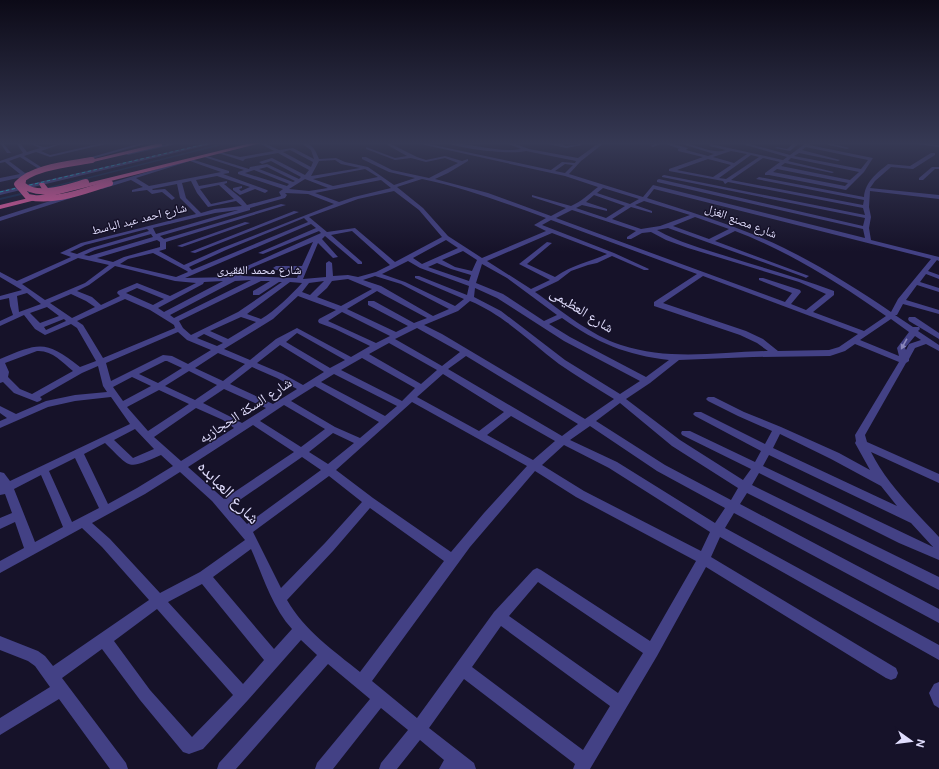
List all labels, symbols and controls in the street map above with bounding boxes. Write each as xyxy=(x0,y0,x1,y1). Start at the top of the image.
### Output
street label: شارع احمد عبد الباسط xyxy=(90,199,189,239)
street label: شارع مصنع الغزل xyxy=(703,200,779,242)
street label: شارع محمد الفقيرى xyxy=(217,262,301,278)
street label: شارع العظيمى xyxy=(546,283,617,337)
one-way arrow xyxy=(901,338,908,350)
street label: شارع السكة الحجازيه xyxy=(195,373,295,448)
street label: شارع العبابده xyxy=(192,455,265,529)
north arrow xyxy=(891,721,931,761)
text: N xyxy=(913,738,928,749)

